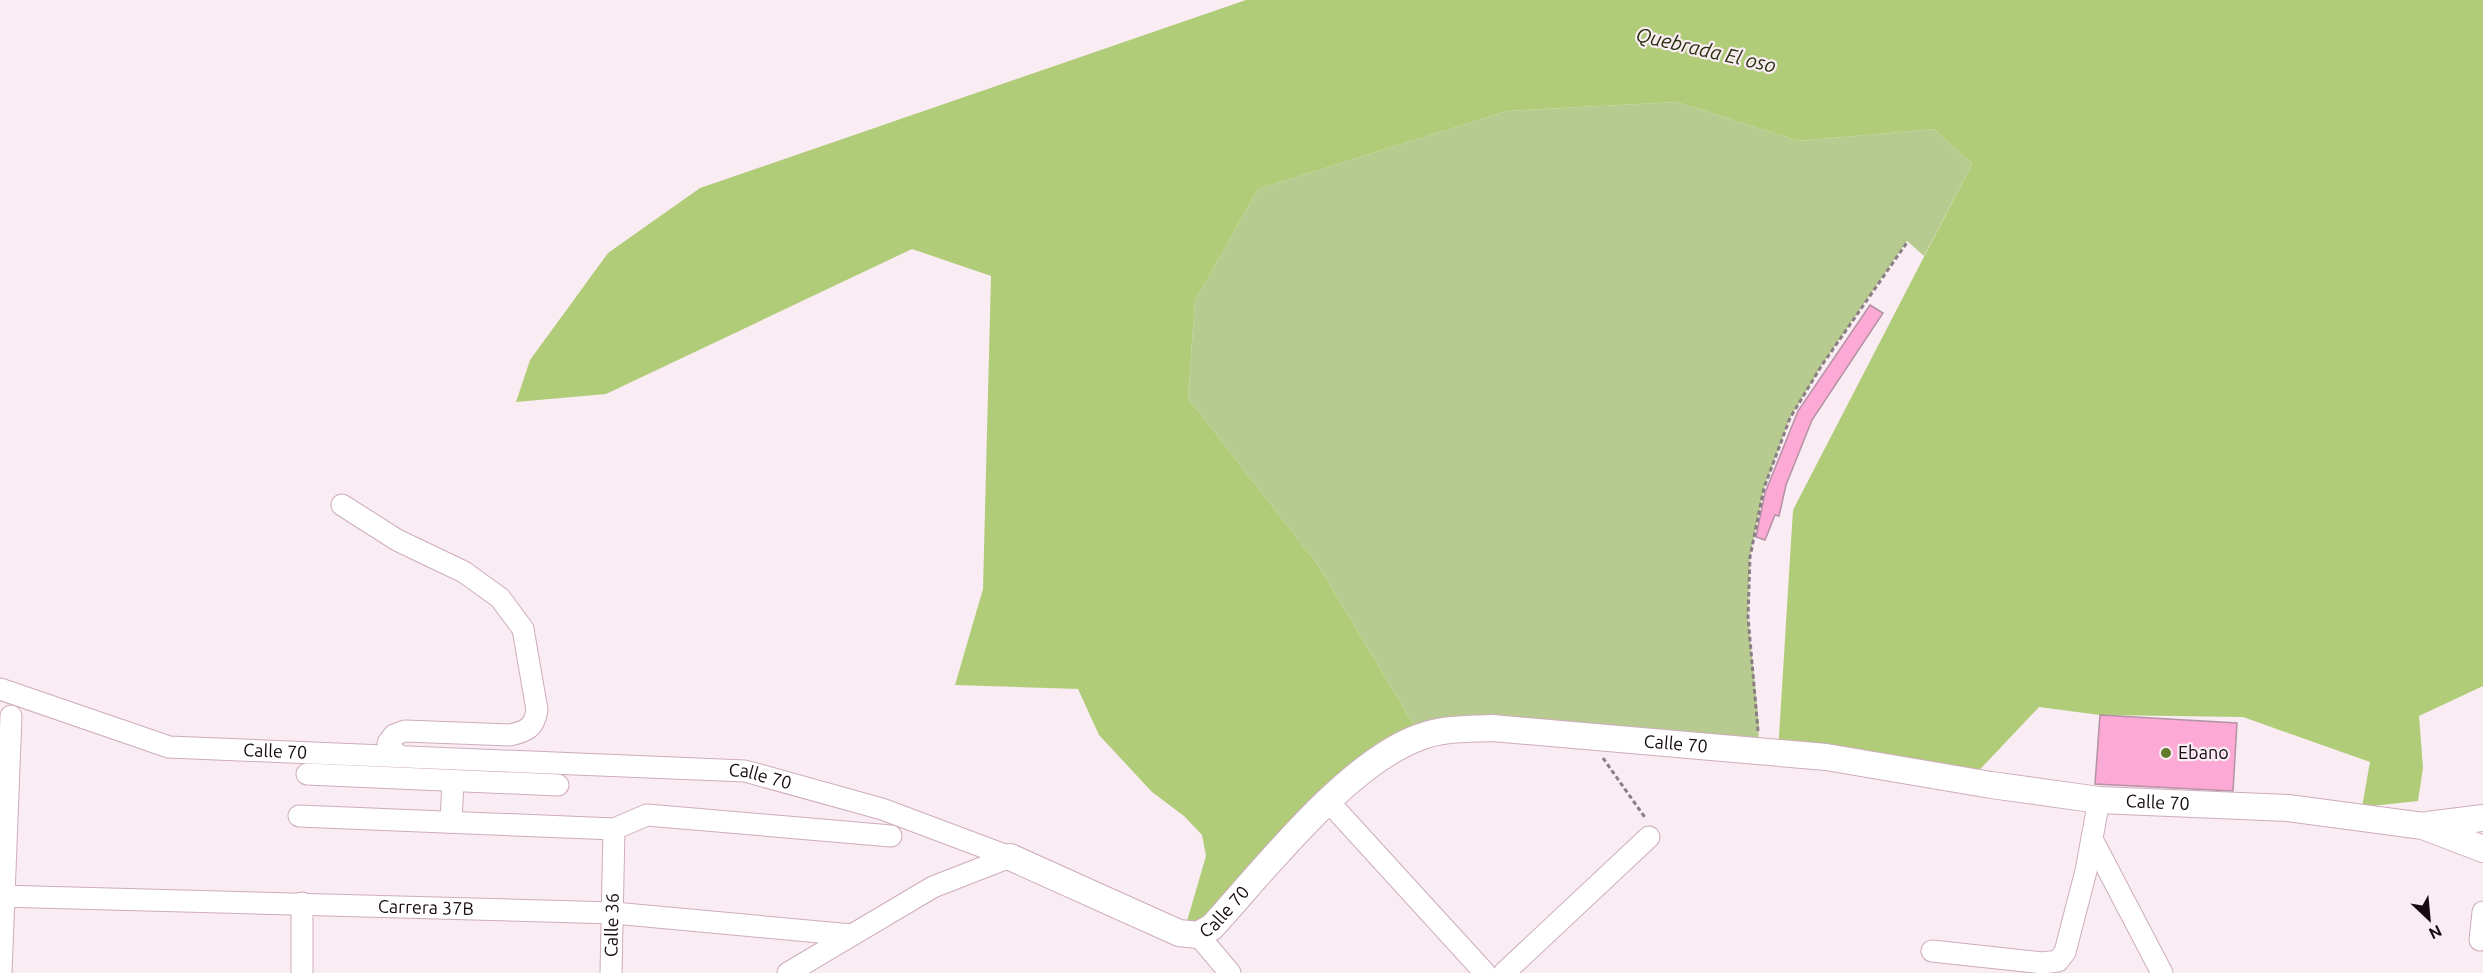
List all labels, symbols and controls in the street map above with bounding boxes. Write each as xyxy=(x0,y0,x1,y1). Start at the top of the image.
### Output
water label: Quebrada El oso xyxy=(1634,22,1779,78)
street label: Calle 70 xyxy=(1643,730,1709,756)
street label: Calle 70 xyxy=(243,739,308,762)
place label: Ebano xyxy=(2178,742,2229,762)
marker: Ebano xyxy=(2159,746,2173,760)
street label: Calle 70 xyxy=(728,759,794,792)
street label: Calle 70 xyxy=(2125,790,2190,813)
street label: Calle 70 xyxy=(1196,881,1253,941)
north arrow xyxy=(2399,889,2459,949)
street label: Calle 36 xyxy=(600,893,622,957)
street label: Carrera 37B xyxy=(378,895,474,918)
text: N xyxy=(2426,922,2445,943)

